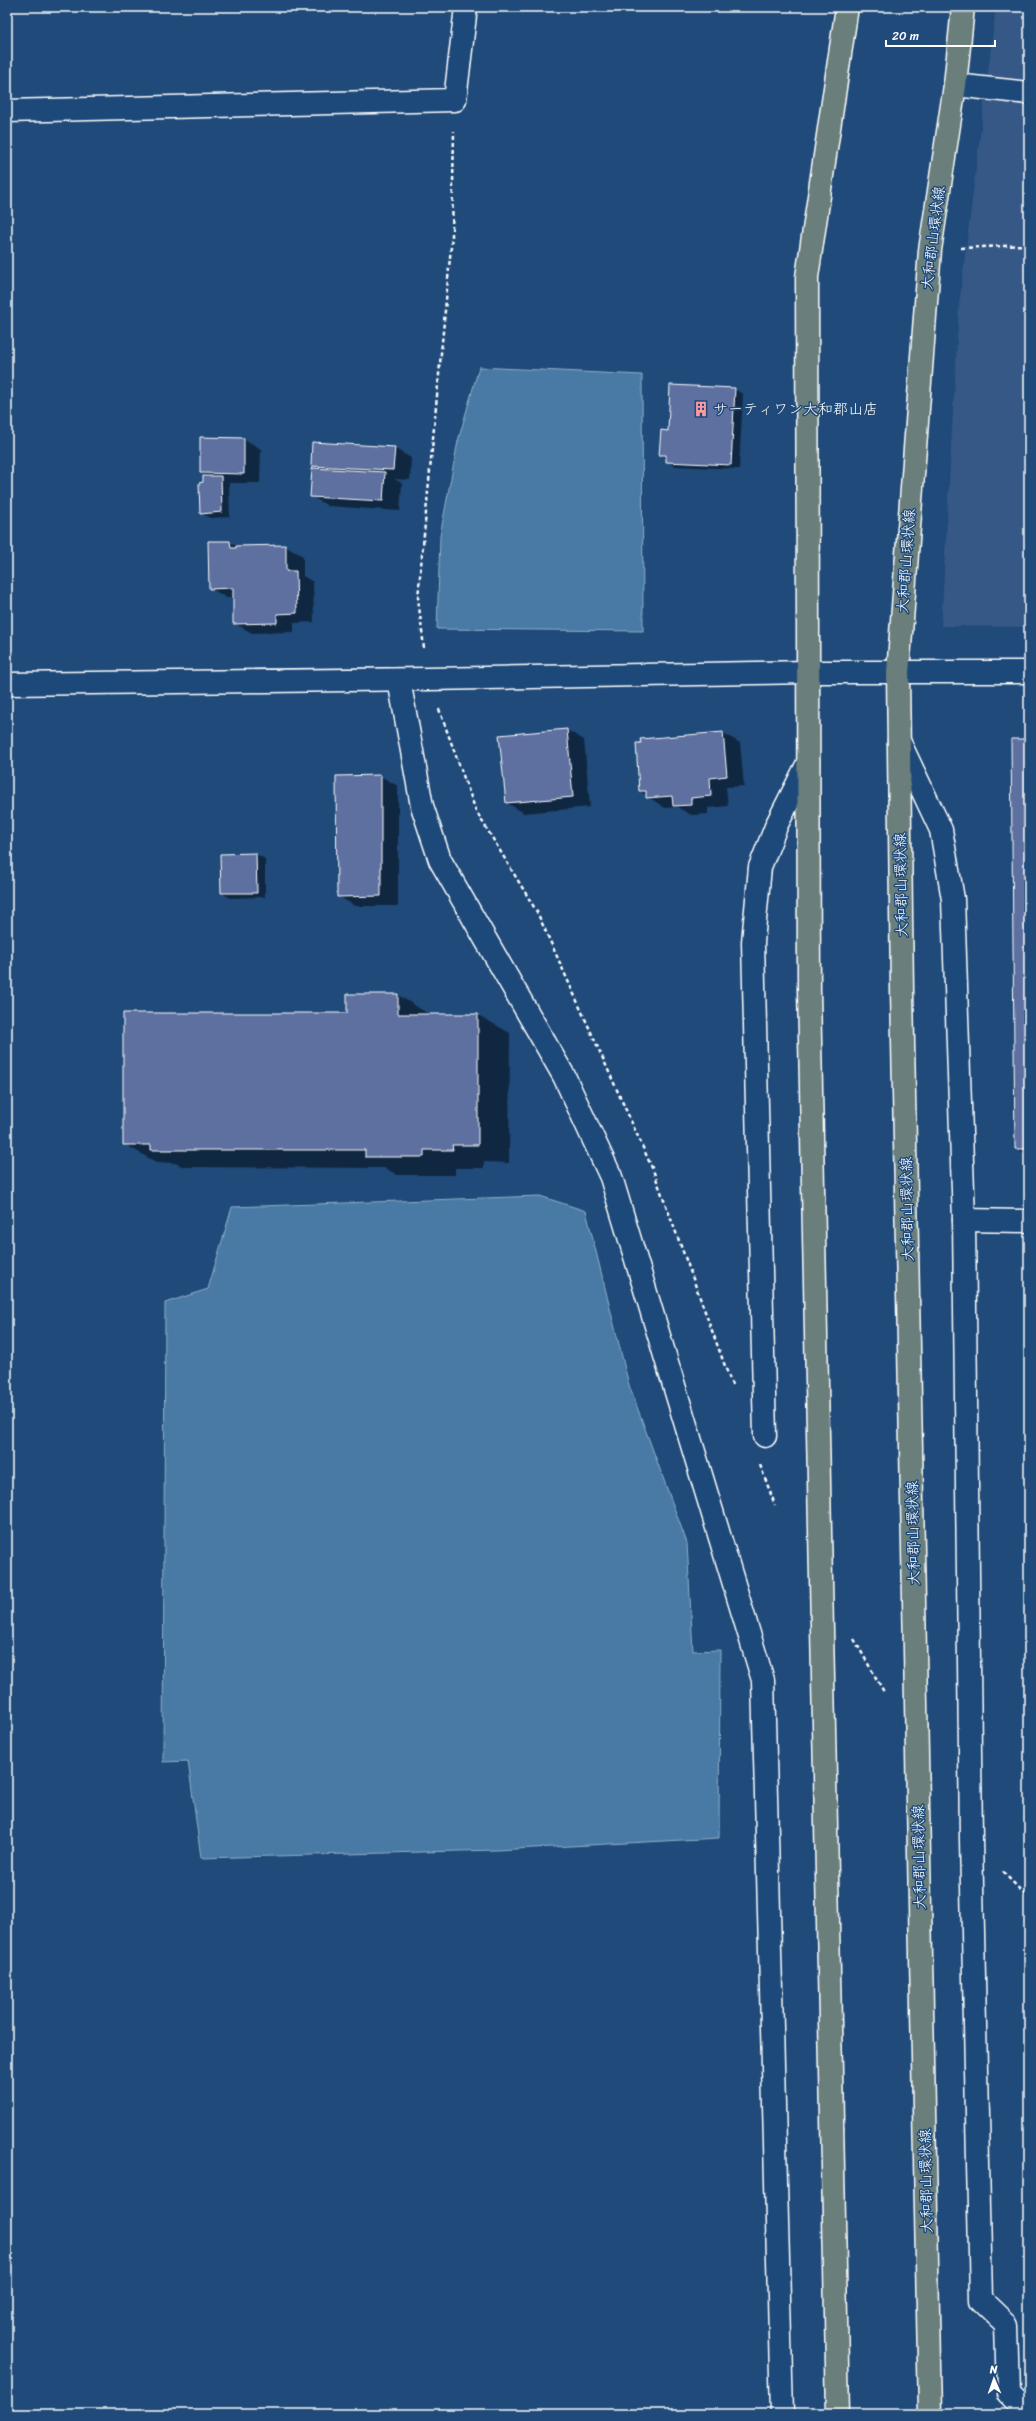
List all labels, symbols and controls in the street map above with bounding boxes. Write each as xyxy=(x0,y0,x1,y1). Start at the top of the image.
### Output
scale bar xyxy=(886,22,995,48)
text: 20 m xyxy=(892,25,919,47)
street label: 大和郡山環状線 xyxy=(914,184,952,292)
place label: サーティワン大和郡山店 xyxy=(713,396,878,422)
building icon: サーティワン大和郡山店 xyxy=(692,400,710,418)
street label: 大和郡山環状線 xyxy=(889,508,923,614)
street label: 大和郡山環状線 xyxy=(887,832,915,938)
street label: 大和郡山環状線 xyxy=(893,1156,921,1262)
street label: 大和郡山環状線 xyxy=(899,1480,927,1586)
street label: 大和郡山環状線 xyxy=(905,1804,933,1910)
street label: 大和郡山環状線 xyxy=(912,2128,940,2234)
north arrow xyxy=(974,2359,1014,2399)
text: N xyxy=(989,2360,998,2379)

